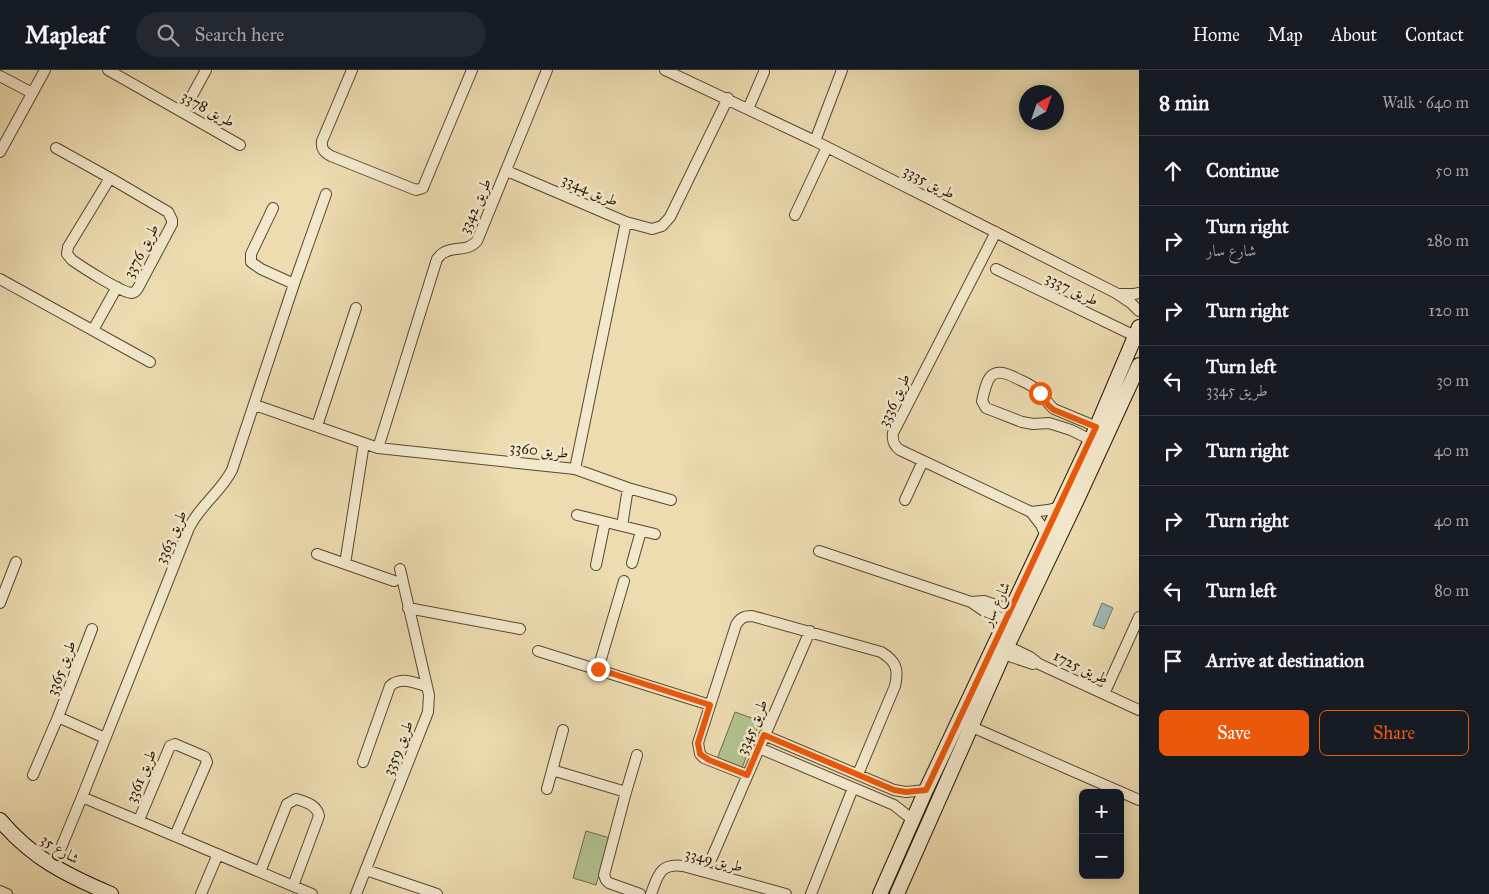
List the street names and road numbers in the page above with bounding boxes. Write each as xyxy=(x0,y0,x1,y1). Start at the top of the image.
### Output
street label: طريق 3378 xyxy=(178,87,238,132)
street label: طريق 3335 xyxy=(900,161,958,204)
street label: طريق 3344 xyxy=(559,170,621,211)
street label: طريق 3342 xyxy=(455,176,496,237)
street label: طريق 3376 xyxy=(119,221,164,281)
street label: طريق 3337 xyxy=(1042,268,1101,310)
street label: طريق 3336 xyxy=(874,371,915,430)
street label: طريق 3360 xyxy=(509,438,569,463)
street label: طريق 3363 xyxy=(151,508,192,567)
street label: شارع سار xyxy=(977,579,1018,633)
street label: طريق 3365 xyxy=(42,638,81,698)
street label: طريق 1725 xyxy=(1050,646,1111,689)
street label: طريق 3345 xyxy=(732,697,773,758)
street label: طريق 3359 xyxy=(379,718,418,778)
street label: طريق 3361 xyxy=(122,747,161,806)
street label: شارع 35 xyxy=(35,830,83,871)
street label: طريق 3349 xyxy=(683,844,745,877)

